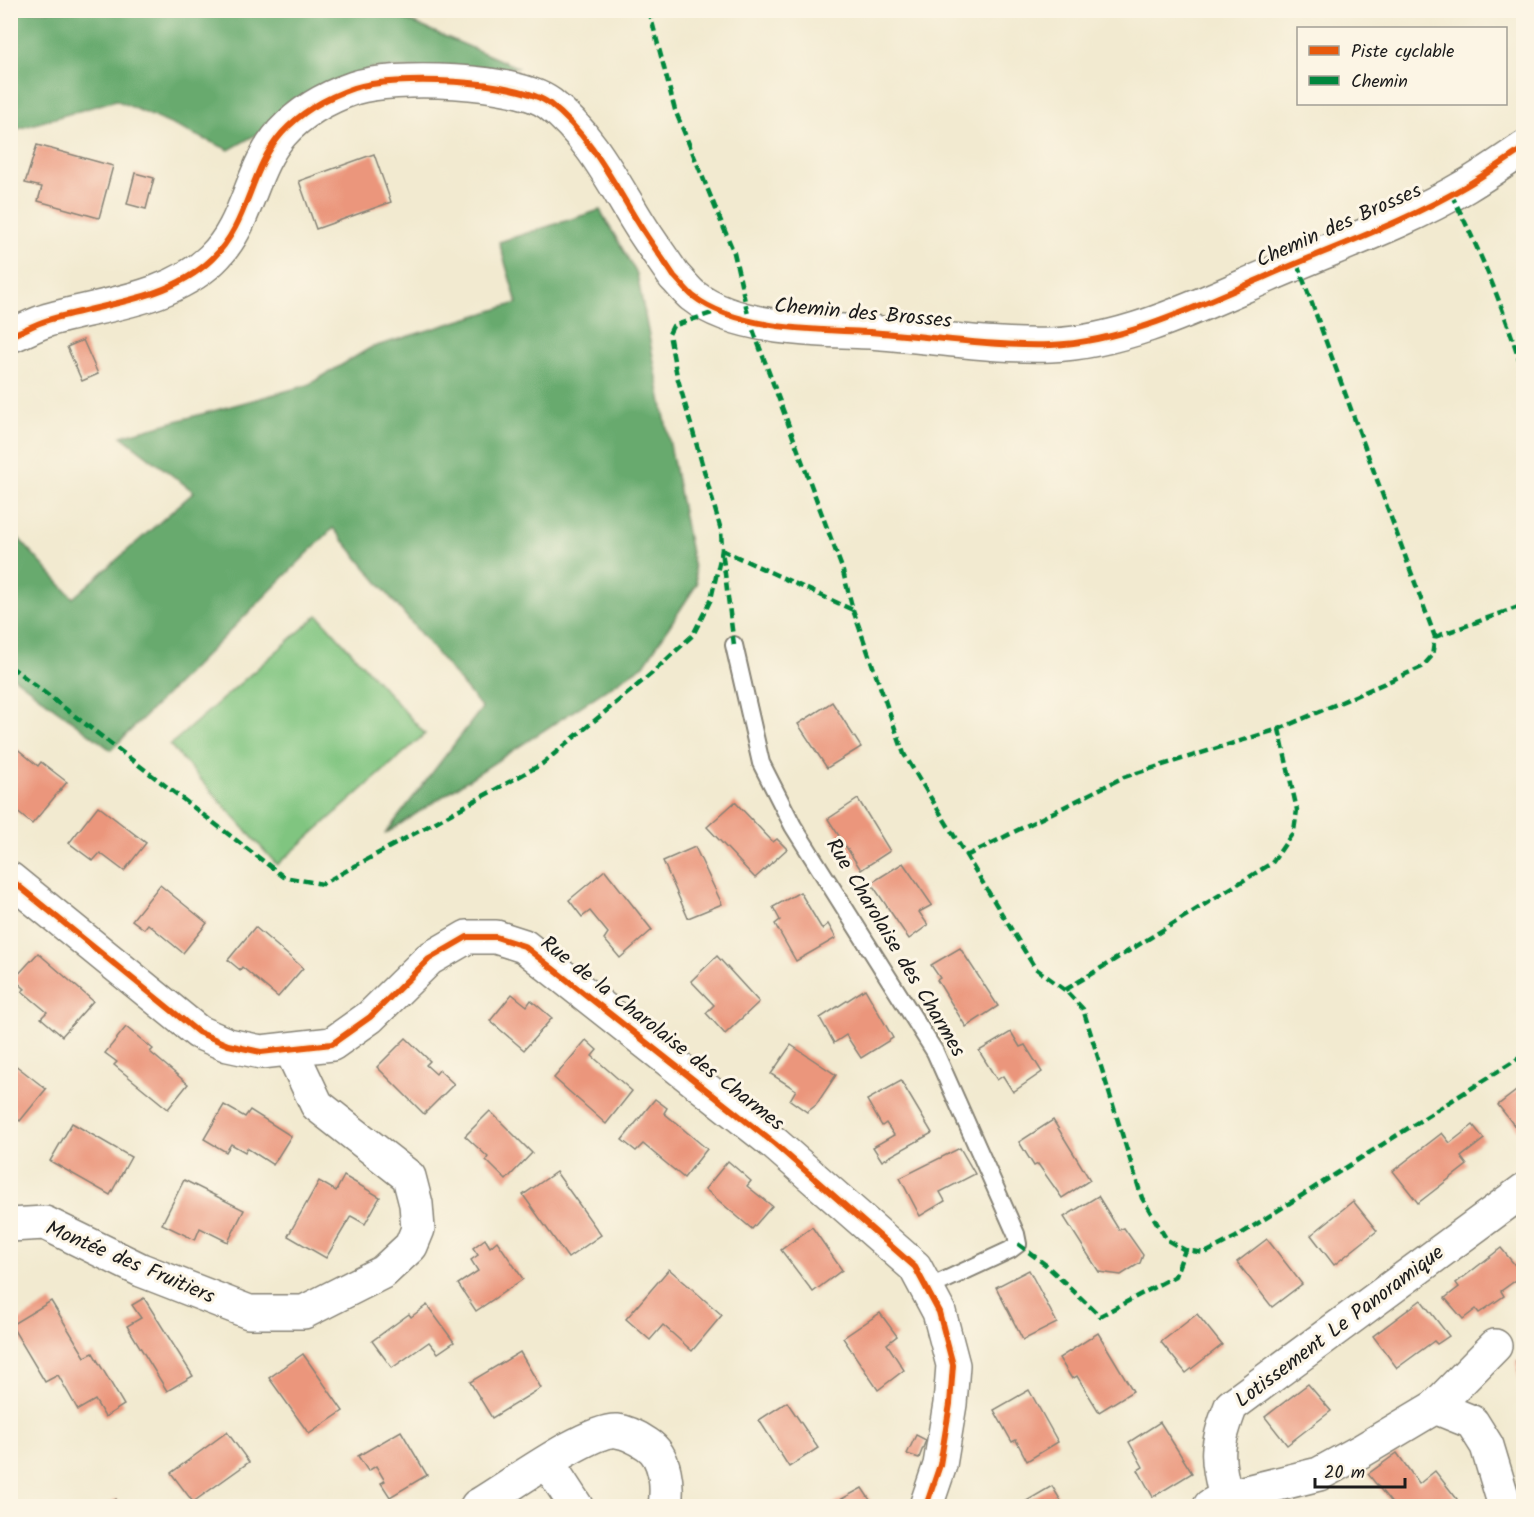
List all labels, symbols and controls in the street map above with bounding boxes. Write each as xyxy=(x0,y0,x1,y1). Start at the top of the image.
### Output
legend xyxy=(1297,27,1507,105)
text: Piste cyclable xyxy=(1351,38,1454,67)
text: Chemin xyxy=(1351,68,1408,97)
street label: Chemin des Brosses xyxy=(1251,175,1427,277)
street label: Chemin des Brosses xyxy=(773,290,953,338)
street label: Rue Charolaise des Charmes xyxy=(816,832,974,1064)
street label: Rue de la Charolaise des Charmes xyxy=(533,928,791,1140)
street label: Montée des Fruitiers xyxy=(40,1212,220,1314)
street label: Lotissement Le Panoramique xyxy=(1228,1237,1452,1417)
scale bar xyxy=(1315,1451,1405,1489)
text: 20 m xyxy=(1324,1459,1365,1488)

